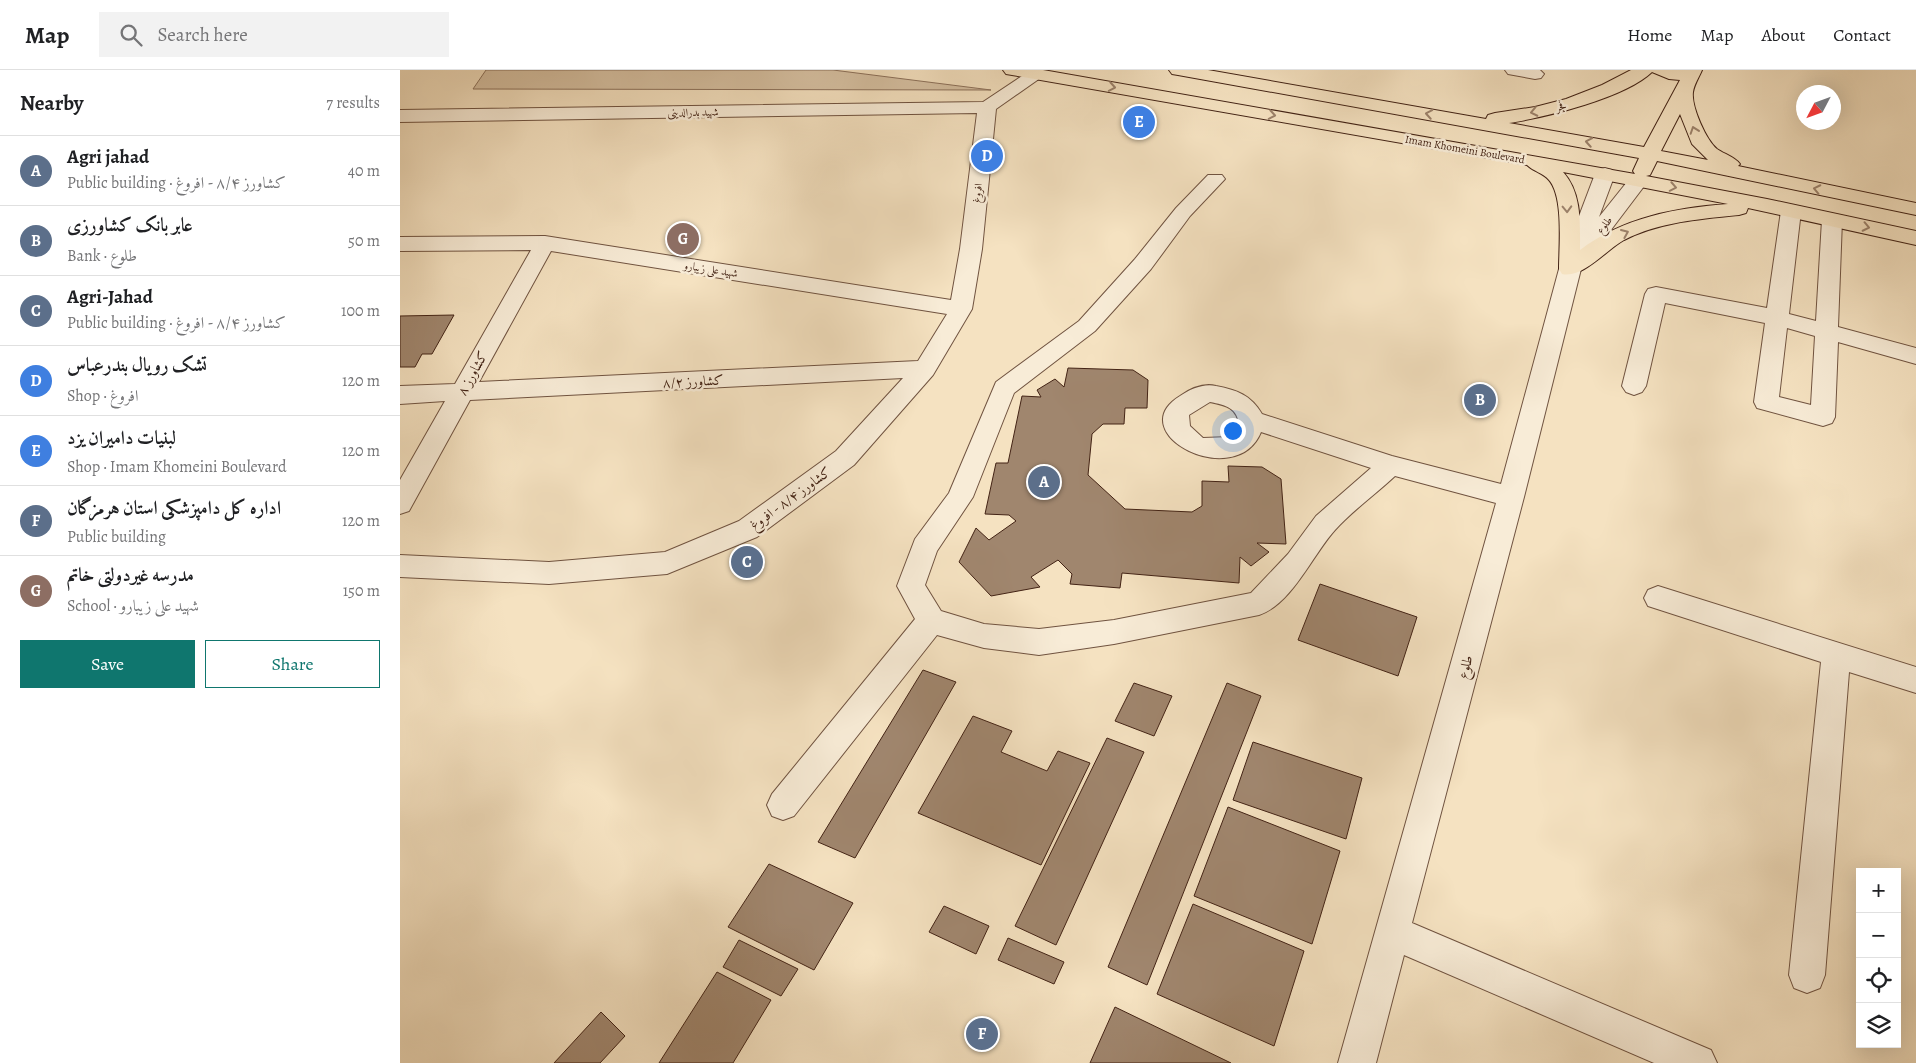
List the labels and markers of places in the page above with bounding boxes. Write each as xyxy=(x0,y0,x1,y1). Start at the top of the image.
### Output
pin: E xyxy=(1123,103,1155,141)
pin: D xyxy=(971,137,1003,175)
pin: G xyxy=(667,220,699,258)
pin: B xyxy=(1464,381,1496,419)
pin: A xyxy=(1028,463,1060,501)
pin: C xyxy=(731,543,763,581)
pin: F xyxy=(966,1015,998,1053)

